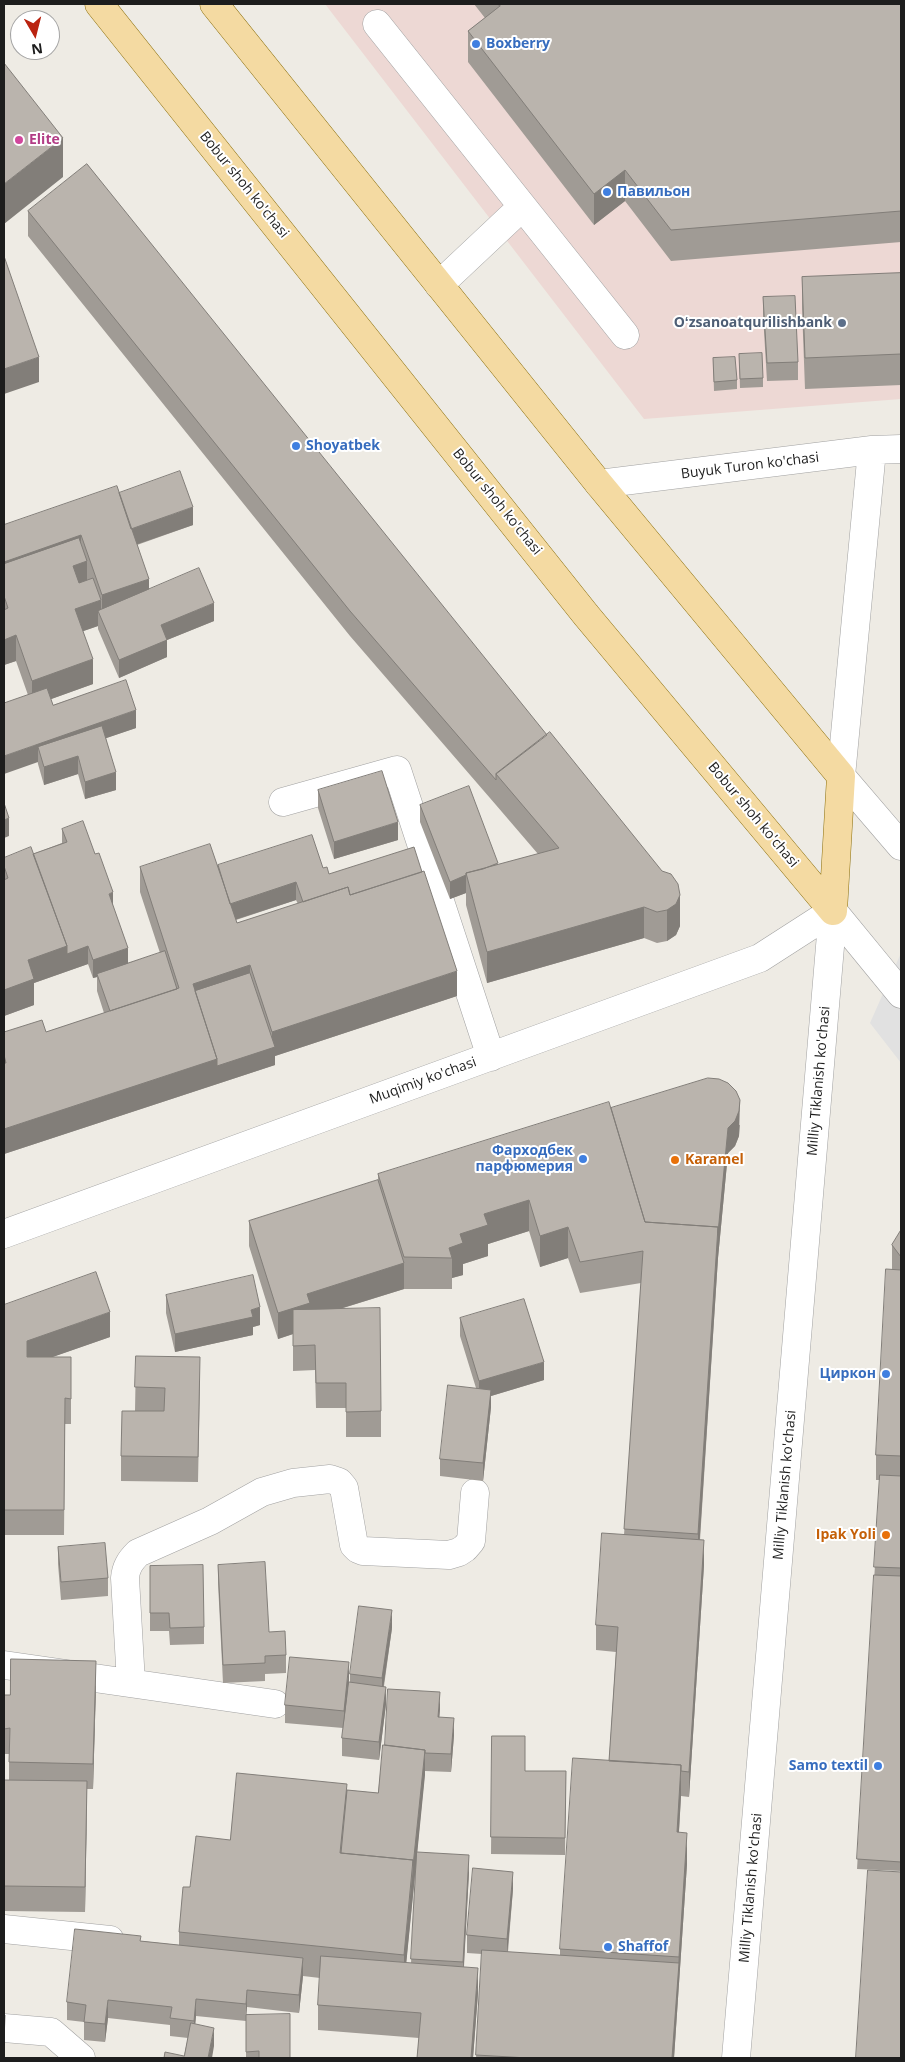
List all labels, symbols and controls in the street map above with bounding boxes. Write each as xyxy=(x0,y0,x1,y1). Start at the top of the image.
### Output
north arrow xyxy=(10,10,60,60)
place label: Boxberry xyxy=(486,36,550,52)
marker: Boxberry xyxy=(470,38,482,50)
text: N xyxy=(30,39,44,60)
street label: Bobur shoh ko'chasi xyxy=(196,128,292,242)
place label: Elite xyxy=(29,132,60,148)
marker: Elite xyxy=(13,134,25,146)
place label: Павильон xyxy=(617,184,690,200)
marker: Павильон xyxy=(601,186,613,198)
place label: Oʻzsanoatqurilishbank xyxy=(674,315,832,331)
marker: Oʻzsanoatqurilishbank xyxy=(836,317,848,329)
place label: Shoyatbek xyxy=(306,438,380,454)
marker: Shoyatbek xyxy=(290,440,302,452)
street label: Bobur shoh ko'chasi xyxy=(449,445,545,559)
street label: Buyuk Turon ko'chasi xyxy=(680,449,820,483)
street label: Bobur shoh ko'chasi xyxy=(704,759,802,871)
street label: Milliy Tiklanish ko'chasi xyxy=(804,1005,834,1157)
street label: Muqimiy ko'chasi xyxy=(367,1054,479,1108)
place label: Фарходбек парфюмерия xyxy=(476,1143,573,1176)
place label: Karamel xyxy=(685,1152,744,1168)
marker: Фарходбек парфюмерия xyxy=(577,1153,589,1165)
marker: Karamel xyxy=(669,1154,681,1166)
place label: Циркон xyxy=(820,1366,876,1382)
marker: Циркон xyxy=(880,1368,892,1380)
street label: Milliy Tiklanish ko'chasi xyxy=(770,1409,800,1561)
place label: Ipak Yoli xyxy=(816,1527,876,1543)
marker: Ipak Yoli xyxy=(880,1529,892,1541)
place label: Samo textil xyxy=(789,1758,868,1774)
marker: Samo textil xyxy=(872,1760,884,1772)
street label: Milliy Tiklanish ko'chasi xyxy=(736,1812,766,1964)
place label: Shaffof xyxy=(618,1939,668,1955)
marker: Shaffof xyxy=(602,1941,614,1953)

